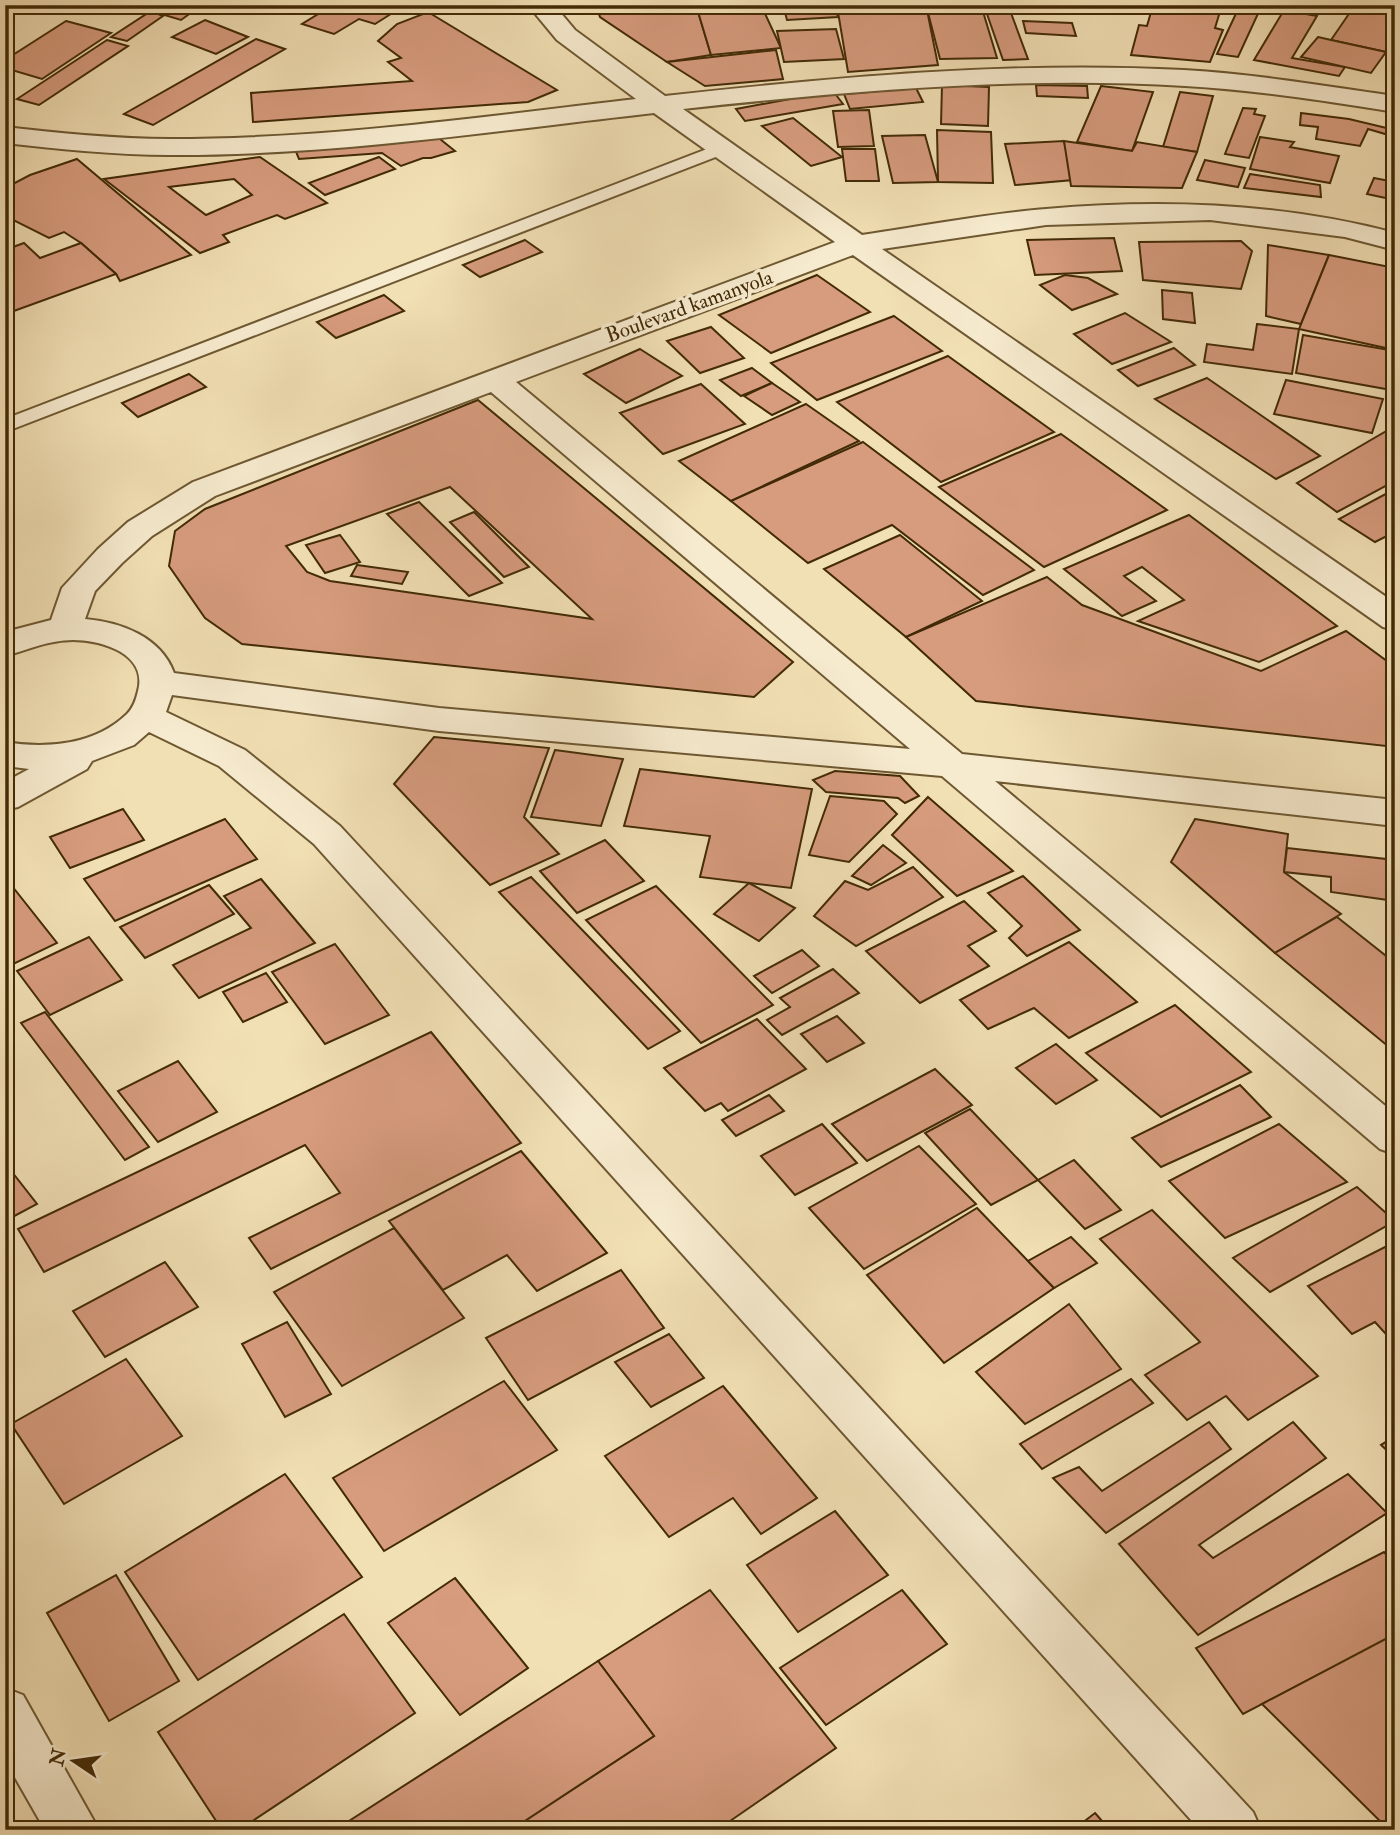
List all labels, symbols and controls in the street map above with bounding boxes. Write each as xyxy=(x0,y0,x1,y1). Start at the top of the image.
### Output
street label: Boulevard kamanyola xyxy=(602,264,777,349)
north arrow xyxy=(38,1727,108,1797)
text: N xyxy=(45,1745,72,1769)

